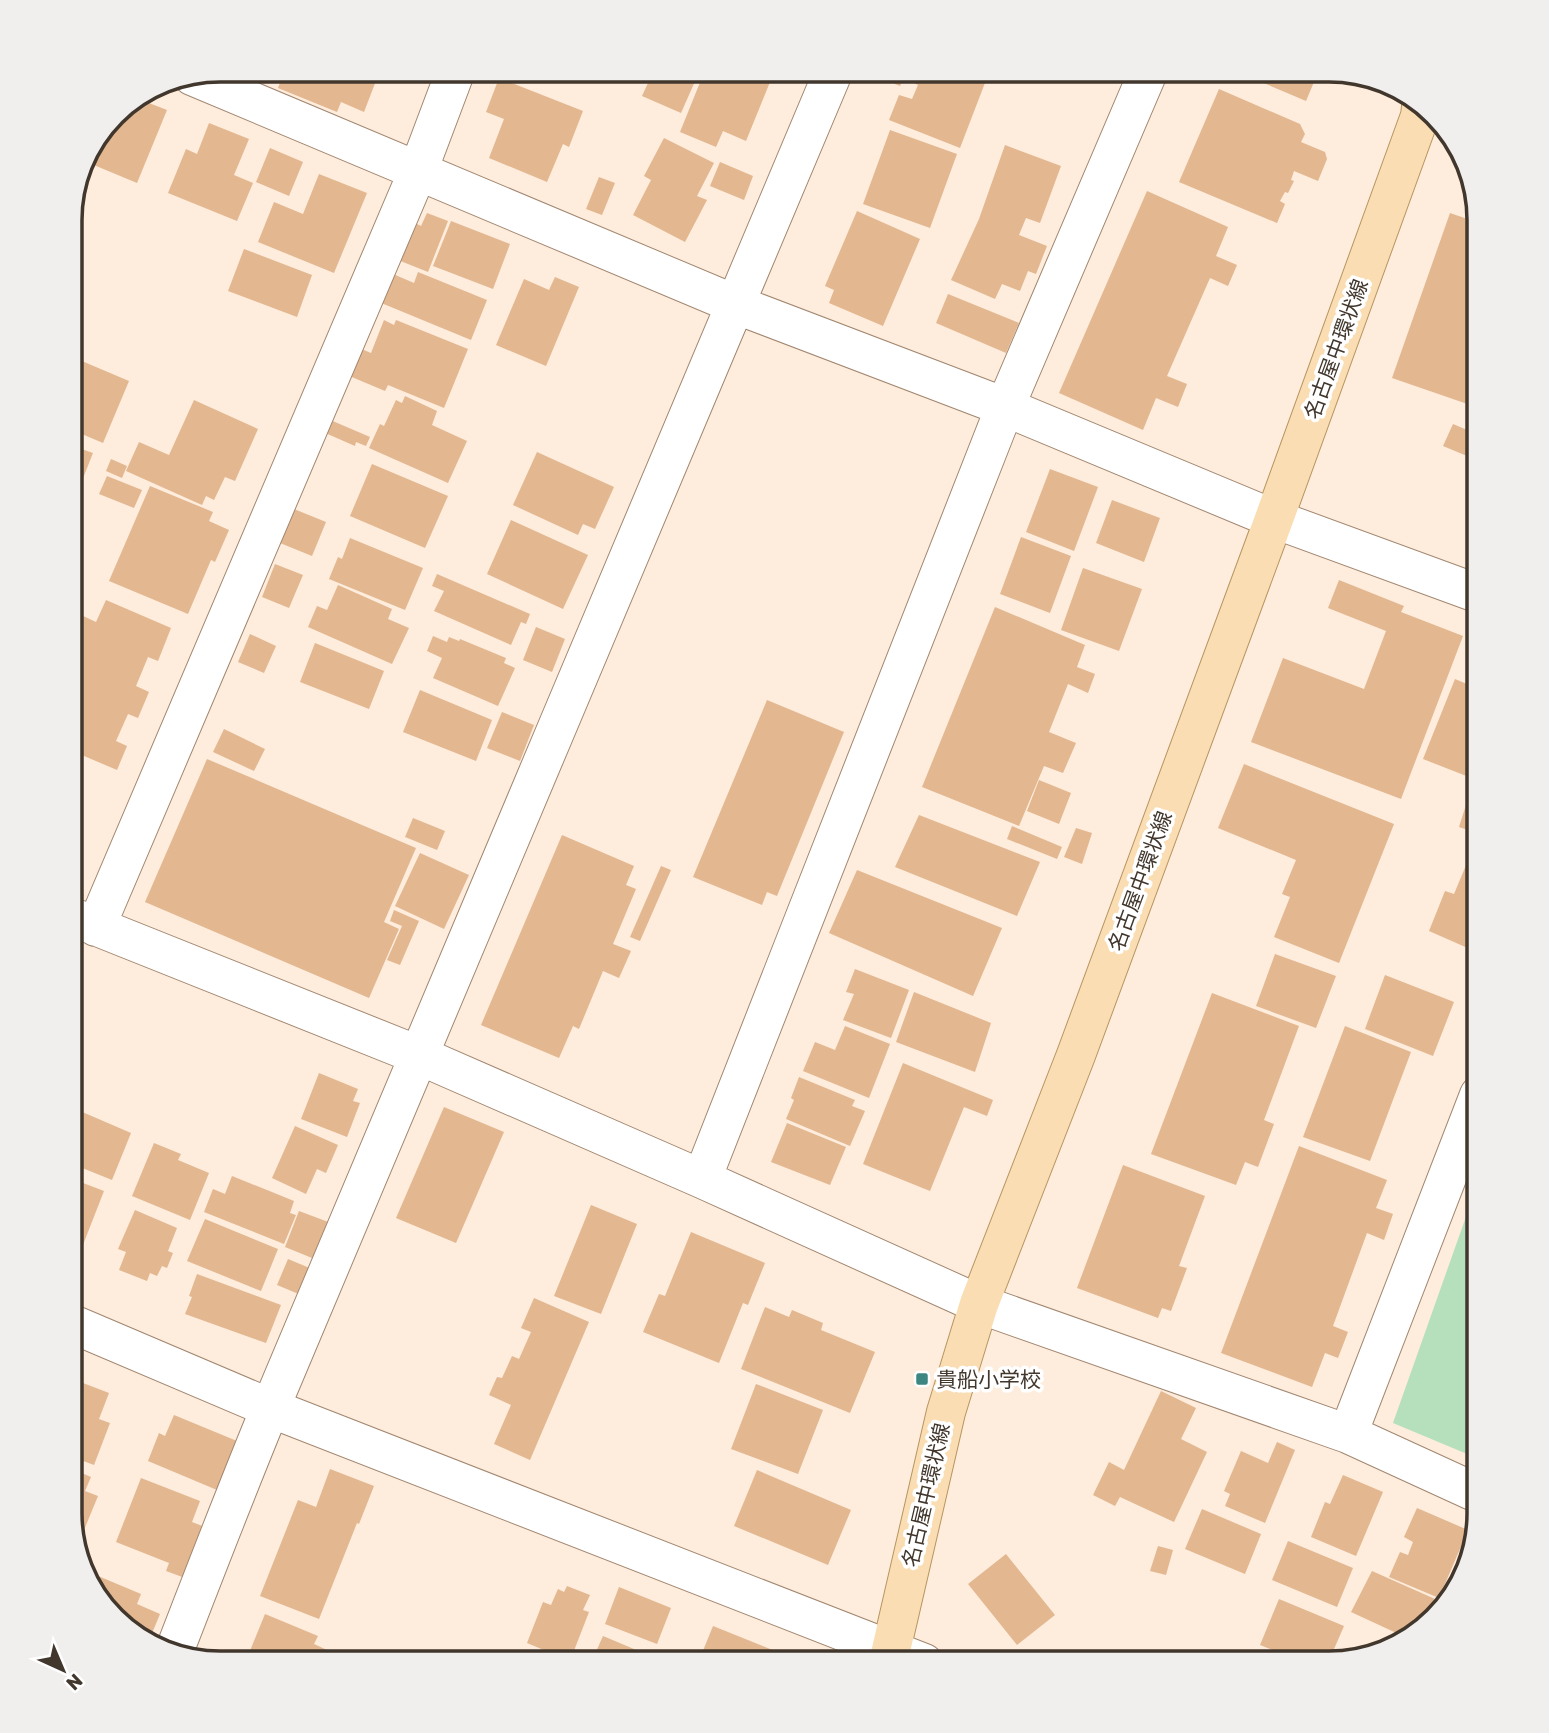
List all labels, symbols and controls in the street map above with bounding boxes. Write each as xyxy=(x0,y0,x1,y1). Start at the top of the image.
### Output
street label: 名古屋中環状線 xyxy=(1299,276,1373,422)
street label: 名古屋中環状線 xyxy=(1103,808,1177,954)
place label: 貴船小学校 xyxy=(936,1367,1041,1392)
marker: 貴船小学校 xyxy=(914,1371,930,1387)
street label: 名古屋中環状線 xyxy=(897,1421,955,1569)
north arrow xyxy=(28,1635,98,1705)
text: N xyxy=(62,1669,87,1695)

